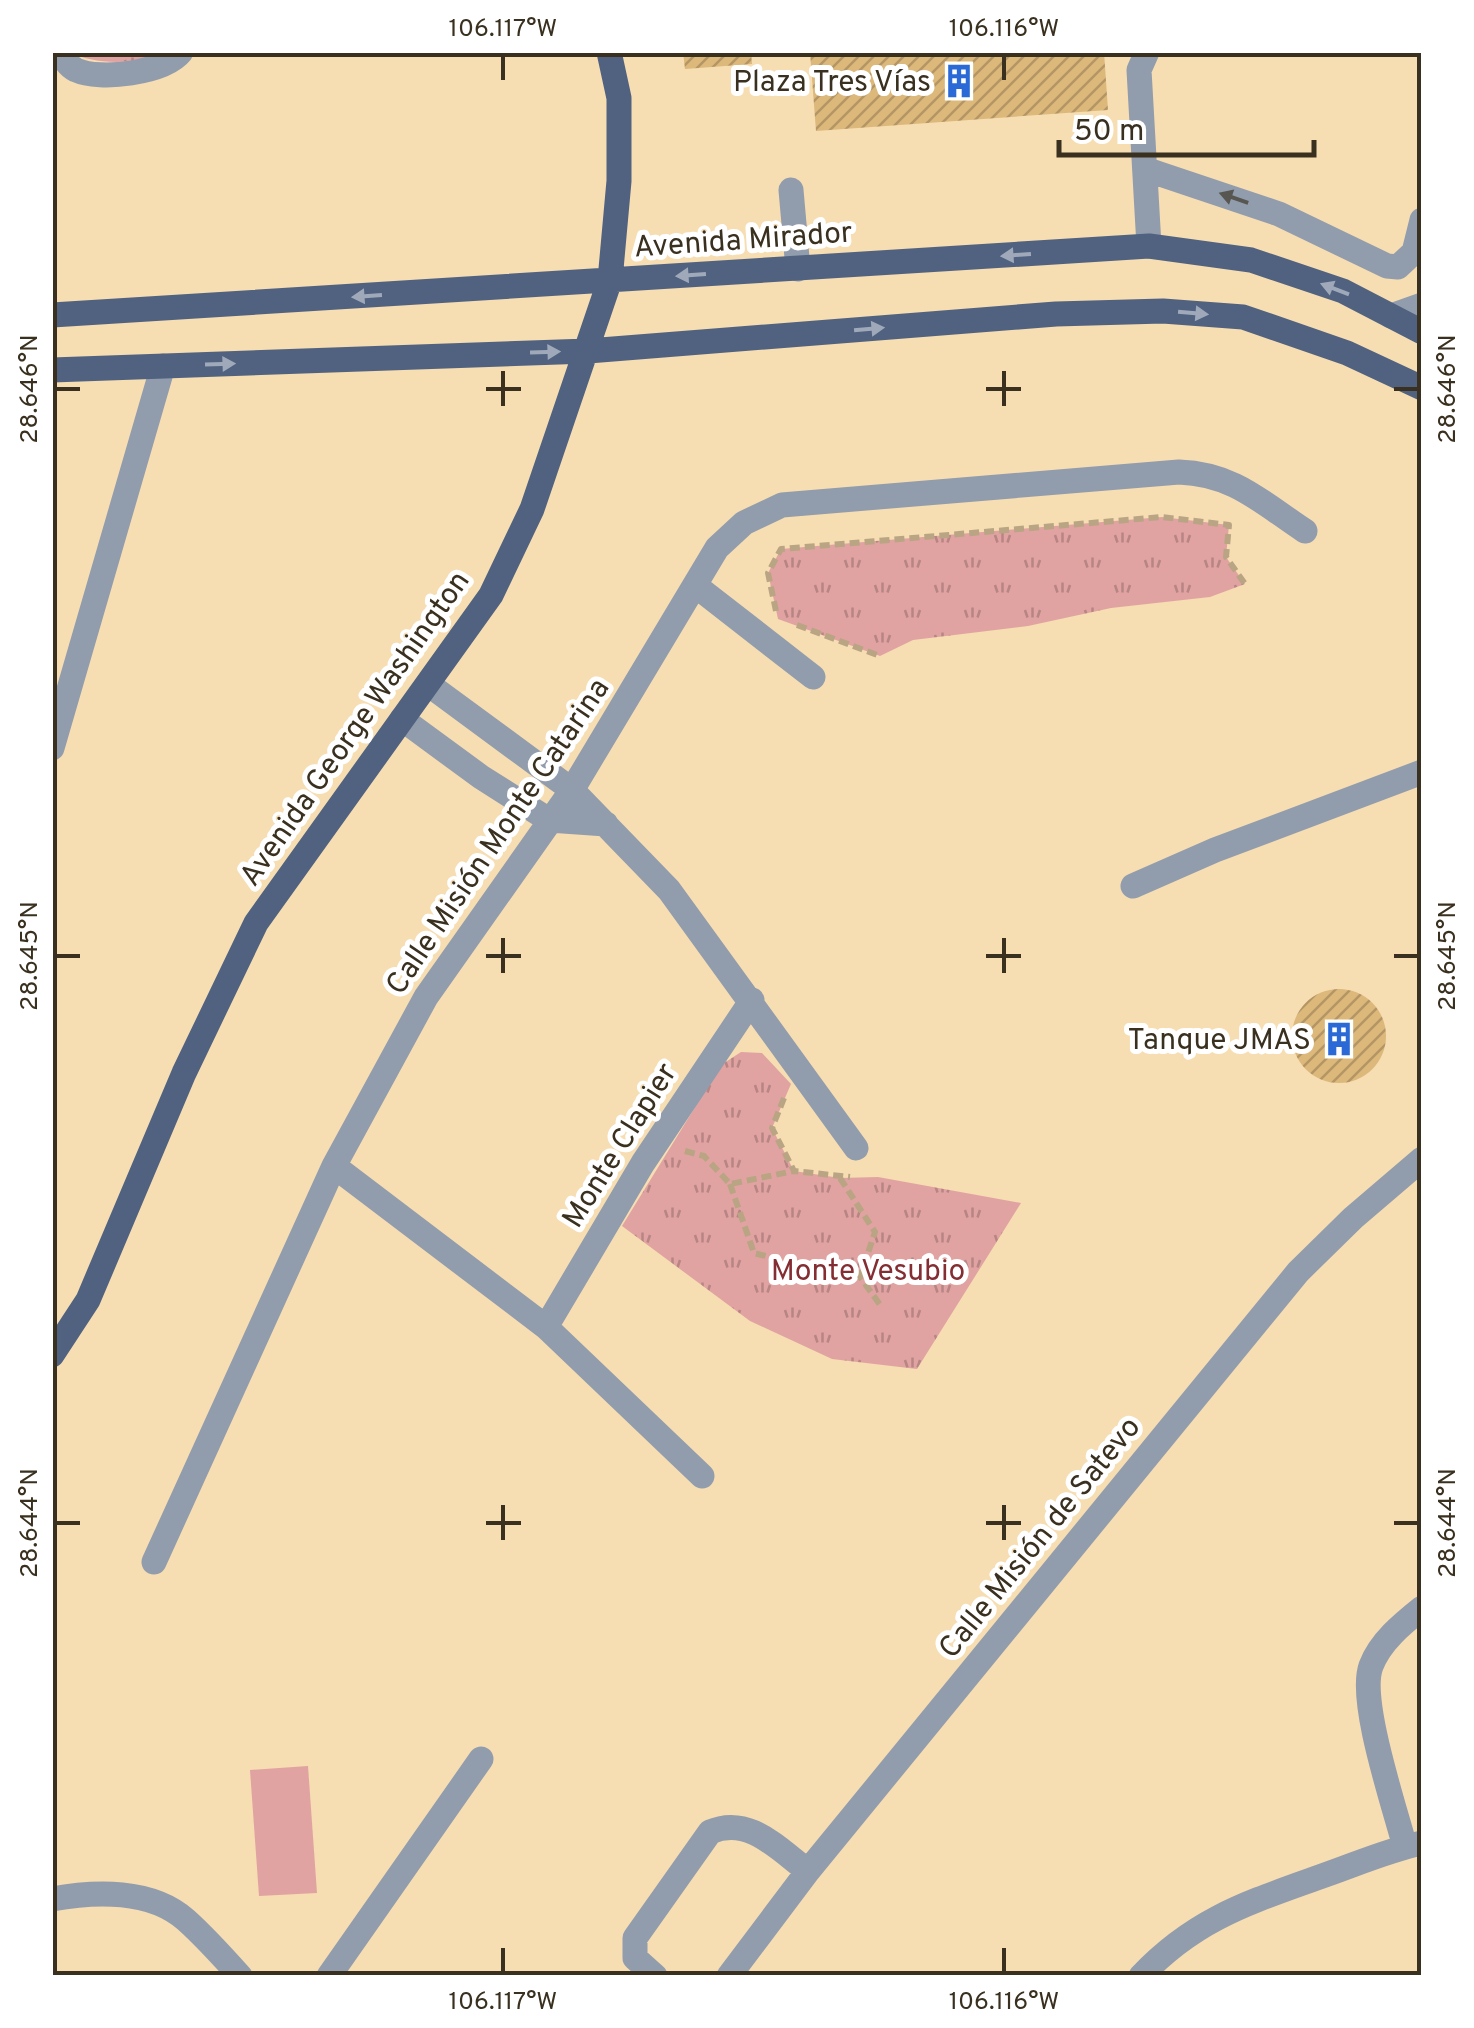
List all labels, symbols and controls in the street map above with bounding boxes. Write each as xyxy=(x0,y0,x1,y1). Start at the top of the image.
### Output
text: 106.117°W xyxy=(449,14,557,46)
text: 106.116°W xyxy=(949,14,1059,46)
building icon: Plaza Tres Vías xyxy=(940,62,978,100)
place label: Plaza Tres Vías xyxy=(733,65,931,102)
scale bar xyxy=(1059,95,1314,157)
text: 50 m xyxy=(1074,114,1144,151)
one-way arrow xyxy=(1219,189,1249,204)
street label: Avenida Mirador xyxy=(633,215,854,268)
one-way arrow xyxy=(999,247,1031,263)
one-way arrow xyxy=(675,267,707,283)
one-way arrow xyxy=(1319,280,1349,296)
one-way arrow xyxy=(351,288,383,304)
one-way arrow xyxy=(1178,306,1209,322)
one-way arrow xyxy=(853,320,885,336)
text: 28.646°N xyxy=(15,334,47,444)
text: 28.646°N xyxy=(1433,334,1465,444)
one-way arrow xyxy=(529,344,561,360)
one-way arrow xyxy=(204,356,236,372)
street label: Avenida George Washington xyxy=(233,565,479,894)
street label: Calle Misión Monte Catarina xyxy=(379,672,619,1003)
text: 28.645°N xyxy=(15,901,47,1011)
text: 28.645°N xyxy=(1433,901,1465,1011)
building icon: Tanque JMAS xyxy=(1320,1020,1358,1058)
place label: Tanque JMAS xyxy=(1127,1023,1311,1060)
street label: Monte Clapier xyxy=(556,1057,687,1236)
park label: Monte Vesubio xyxy=(771,1254,965,1291)
street label: Calle Misión de Satevo xyxy=(932,1410,1150,1667)
text: 28.644°N xyxy=(15,1468,47,1578)
text: 28.644°N xyxy=(1433,1468,1465,1578)
text: 106.117°W xyxy=(449,1987,557,2019)
text: 106.116°W xyxy=(949,1987,1059,2019)

